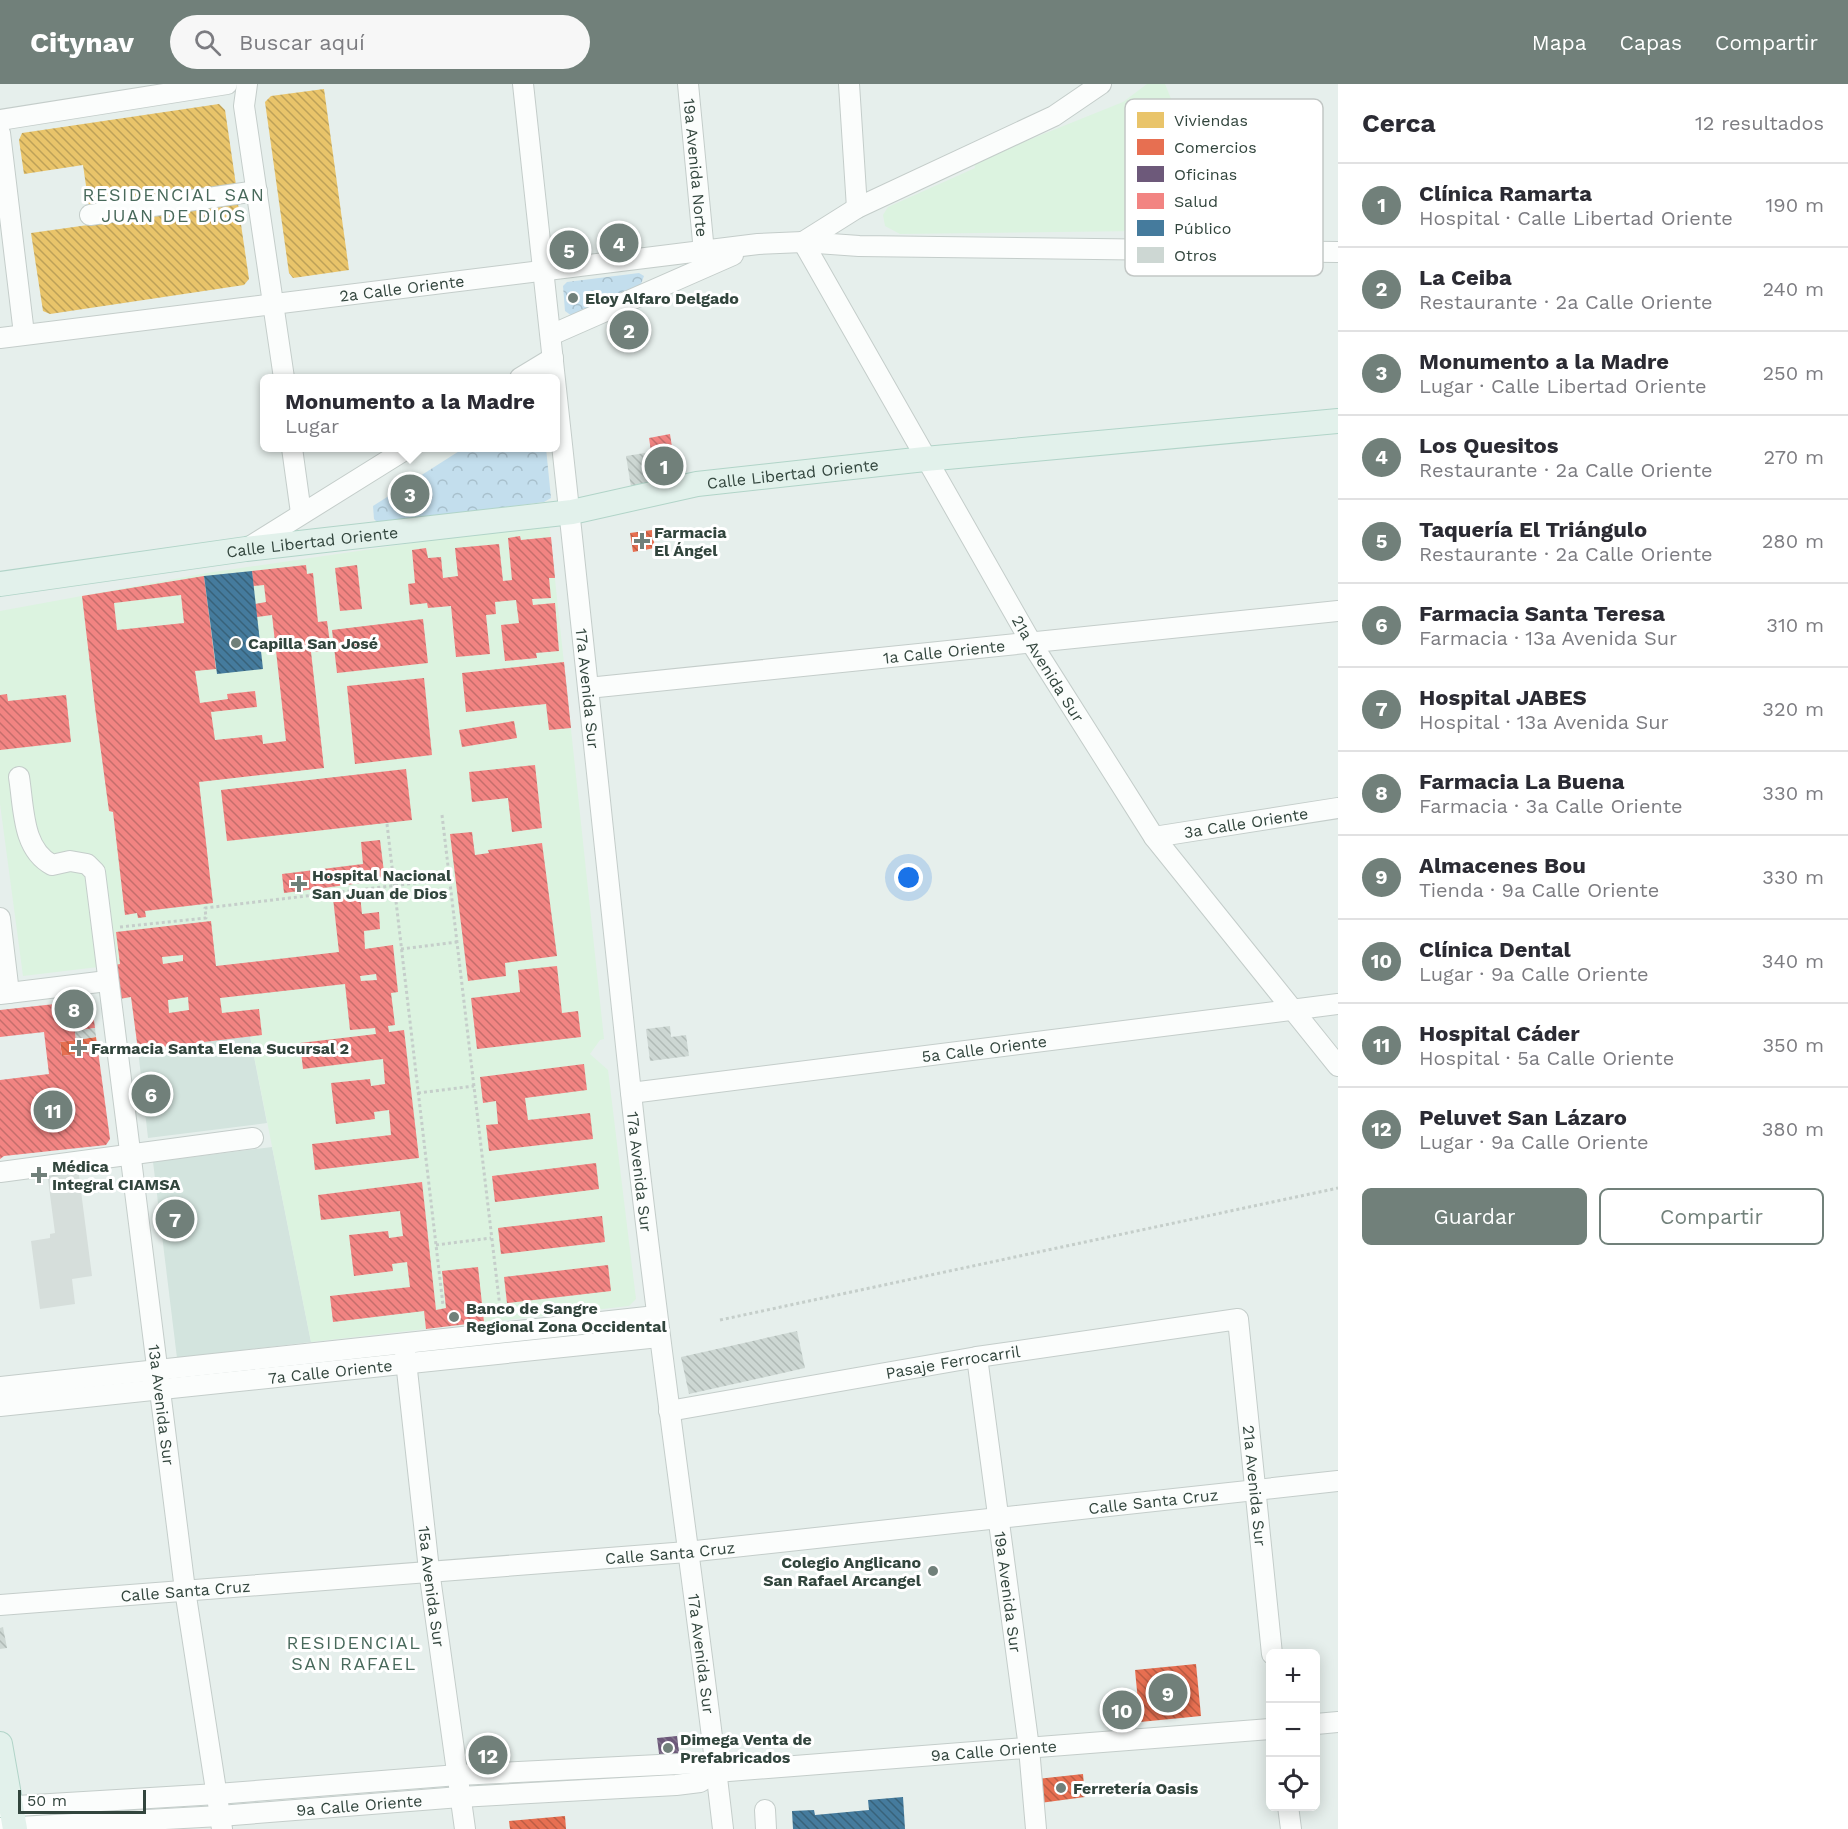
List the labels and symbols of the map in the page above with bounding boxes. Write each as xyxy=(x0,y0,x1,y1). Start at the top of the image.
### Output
street label: 19a Avenida Norte xyxy=(680,98,712,238)
legend xyxy=(1125,99,1323,276)
text: Viviendas xyxy=(1174,111,1248,130)
text: Comercios xyxy=(1174,138,1257,157)
text: Oficinas xyxy=(1174,165,1237,184)
district label: RESIDENCIAL SAN JUAN DE DIOS xyxy=(83,184,265,226)
text: Salud xyxy=(1174,192,1218,211)
text: Público xyxy=(1174,219,1231,238)
pin: 4 xyxy=(600,220,638,266)
pin: 5 xyxy=(550,228,588,272)
text: Otros xyxy=(1174,246,1217,265)
street label: 2a Calle Oriente xyxy=(338,271,465,305)
place label: Eloy Alfaro Delgado xyxy=(585,289,739,308)
marker: Eloy Alfaro Delgado xyxy=(566,291,580,305)
pin: 2 xyxy=(610,308,648,352)
pin: 1 xyxy=(644,444,684,488)
street label: Calle Libertad Oriente xyxy=(706,455,880,492)
pin: 3 xyxy=(390,472,430,516)
street label: Calle Libertad Oriente xyxy=(225,522,399,561)
place label: Farmacia El Ángel xyxy=(654,523,727,560)
marker: Farmacia El Ángel xyxy=(635,534,649,548)
street label: 21a Avenida Sur xyxy=(1008,612,1088,726)
street label: 17a Avenida Sur xyxy=(572,627,604,750)
place label: Capilla San José xyxy=(248,634,378,653)
marker: Capilla San José xyxy=(229,636,243,650)
street label: 1a Calle Oriente xyxy=(882,636,1006,667)
street label: 3a Calle Oriente xyxy=(1182,803,1309,842)
your location xyxy=(894,863,923,892)
place label: Hospital Nacional San Juan de Dios xyxy=(312,866,452,903)
marker: Hospital Nacional San Juan de Dios xyxy=(290,875,308,893)
pin: 8 xyxy=(54,986,94,1032)
street label: 5a Calle Oriente xyxy=(921,1031,1048,1066)
place label: Farmacia Santa Elena Sucursal 2 xyxy=(91,1039,349,1058)
marker: Farmacia Santa Elena Sucursal 2 xyxy=(72,1041,86,1055)
pin: 6 xyxy=(132,1072,170,1116)
pin: 11 xyxy=(34,1088,72,1132)
street label: 17a Avenida Sur xyxy=(624,1111,656,1233)
place label: Médica Integral CIAMSA xyxy=(52,1157,180,1194)
marker: Médica Integral CIAMSA xyxy=(30,1166,48,1184)
pin: 7 xyxy=(156,1196,195,1242)
place label: Banco de Sangre Regional Zona Occidental xyxy=(466,1299,667,1336)
marker: Banco de Sangre Regional Zona Occidental xyxy=(447,1310,461,1324)
street label: Pasaje Ferrocarril xyxy=(884,1341,1021,1382)
street label: 13a Avenida Sur xyxy=(145,1343,179,1467)
street label: 7a Calle Oriente xyxy=(267,1355,393,1387)
street label: 21a Avenida Sur xyxy=(1239,1424,1271,1548)
street label: Calle Santa Cruz xyxy=(1087,1485,1219,1518)
street label: 15a Avenida Sur xyxy=(415,1525,449,1649)
street label: 19a Avenida Sur xyxy=(991,1530,1026,1654)
street label: Calle Santa Cruz xyxy=(604,1537,736,1568)
place label: Colegio Anglicano San Rafael Arcangel xyxy=(763,1553,922,1590)
marker: Colegio Anglicano San Rafael Arcangel xyxy=(926,1564,940,1578)
street label: Calle Santa Cruz xyxy=(120,1576,251,1605)
street label: 17a Avenida Sur xyxy=(684,1593,719,1715)
district label: RESIDENCIAL SAN RAFAEL xyxy=(287,1632,421,1674)
pin: 9 xyxy=(1148,1670,1188,1716)
pin: 10 xyxy=(1102,1688,1142,1732)
place label: Dimega Venta de Prefabricados xyxy=(680,1730,812,1767)
pin: 12 xyxy=(468,1732,508,1778)
street label: 9a Calle Oriente xyxy=(930,1736,1057,1765)
marker: Dimega Venta de Prefabricados xyxy=(661,1741,675,1755)
place label: Ferretería Oasis xyxy=(1073,1779,1199,1798)
marker: Ferretería Oasis xyxy=(1054,1781,1068,1795)
scale bar xyxy=(18,1787,146,1814)
street label: 9a Calle Oriente xyxy=(296,1791,423,1819)

